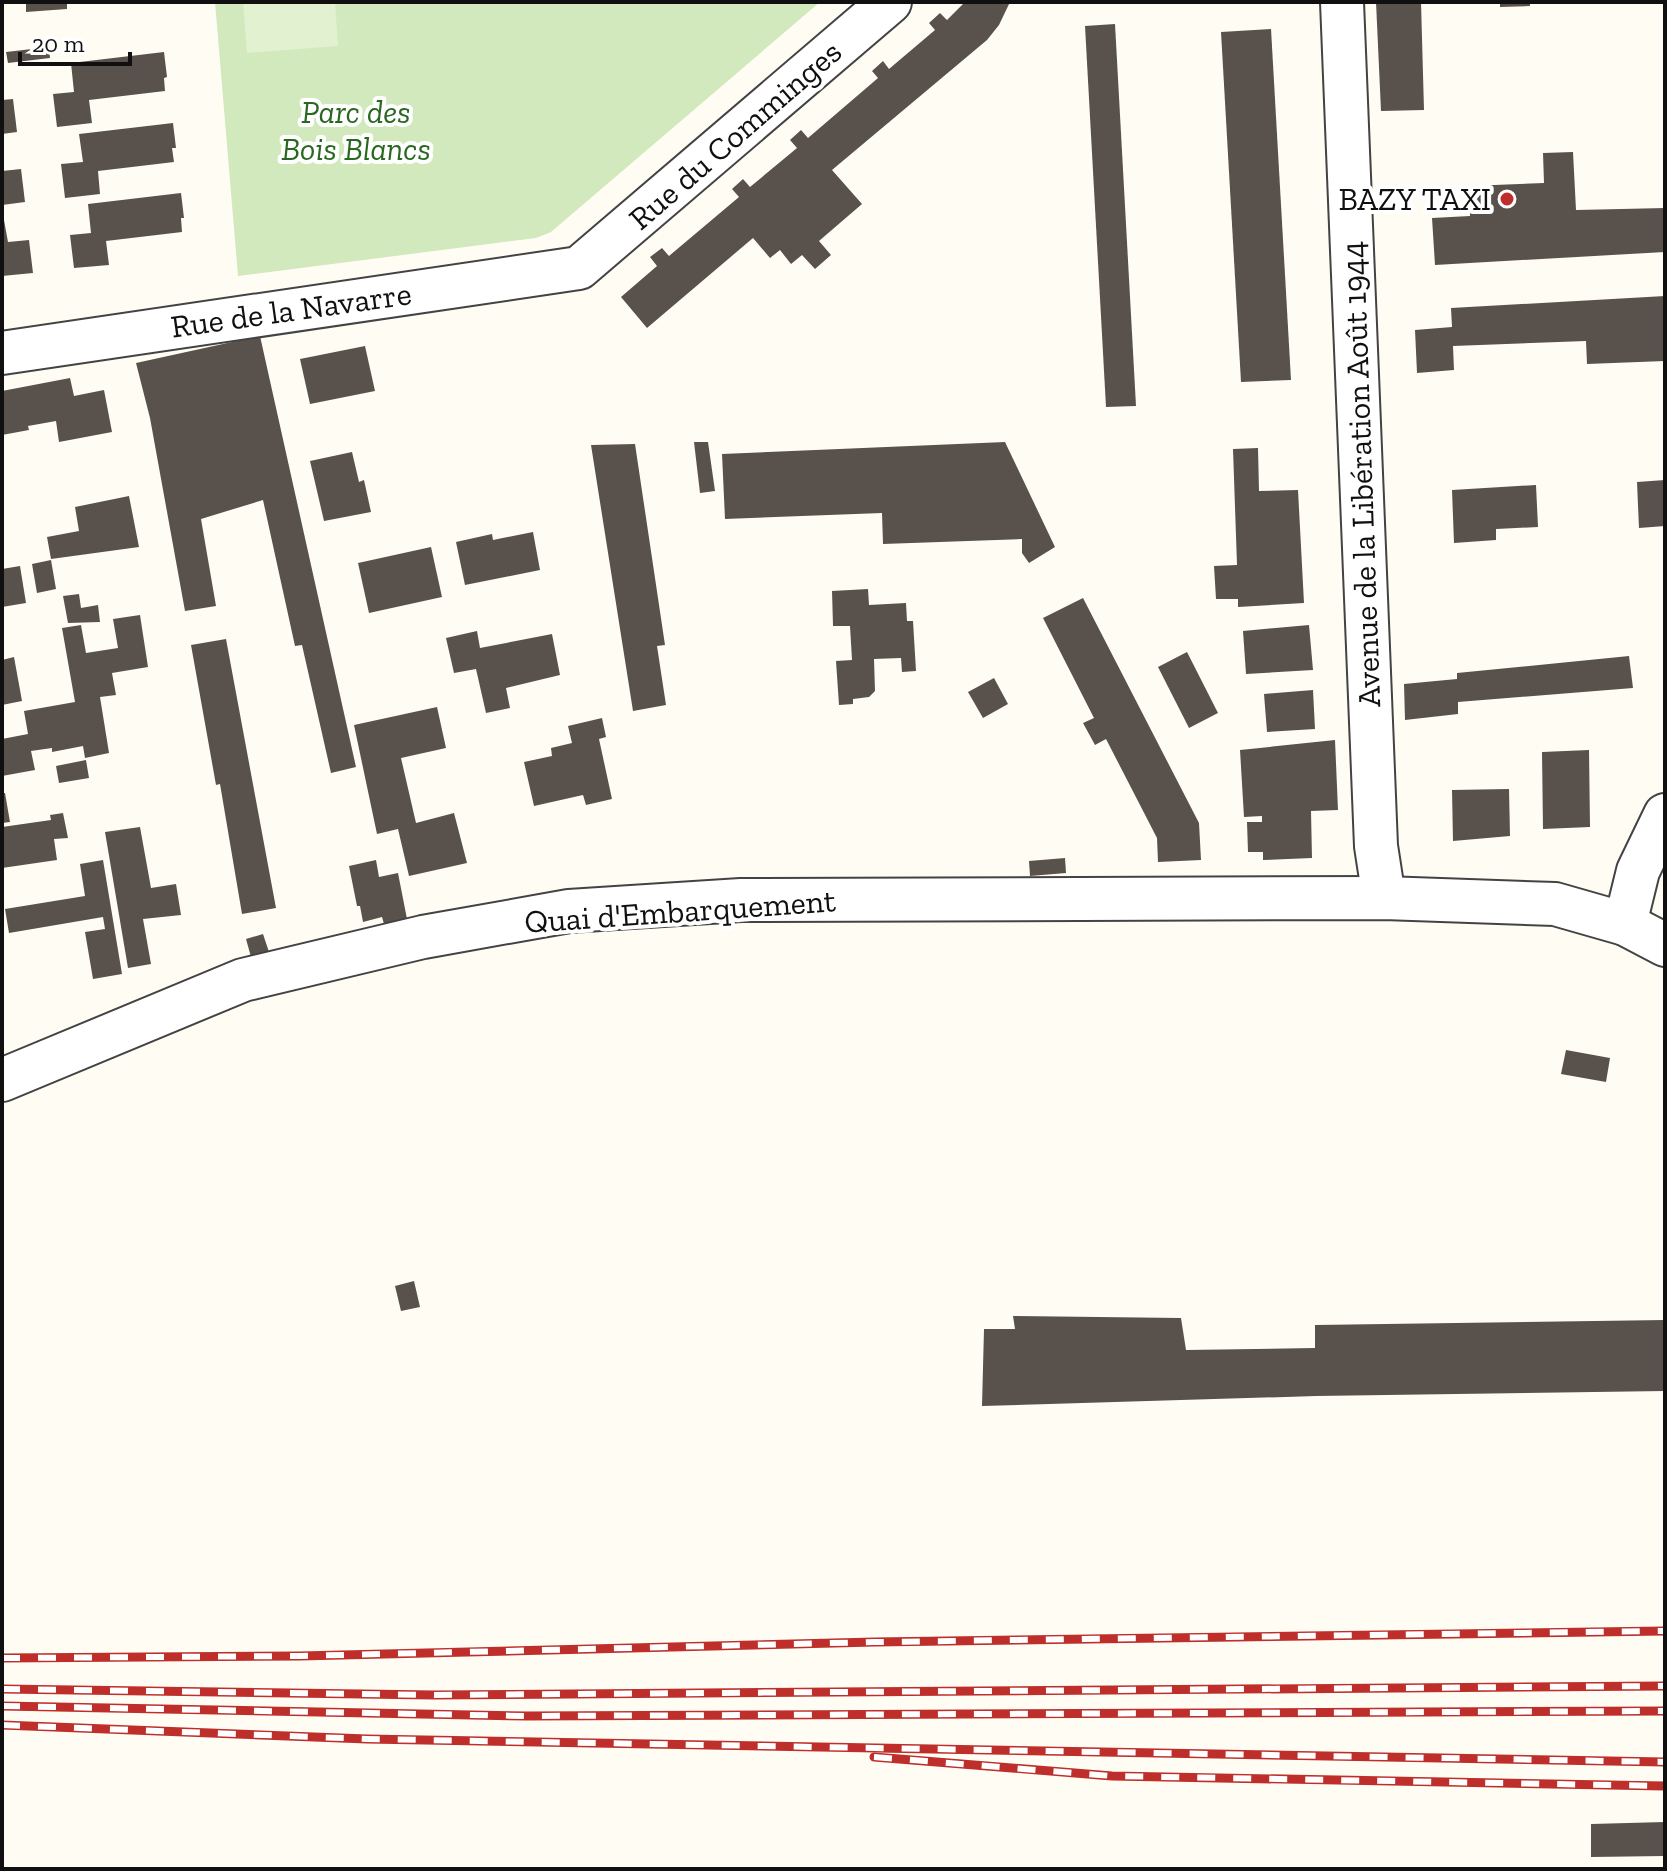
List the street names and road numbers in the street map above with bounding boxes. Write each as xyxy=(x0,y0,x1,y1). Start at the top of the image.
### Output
street label: Rue du Comminges xyxy=(621,32,849,238)
street label: Avenue de la Libération Août 1944 xyxy=(1334,240,1388,708)
street label: Rue de la Navarre xyxy=(168,274,414,346)
street label: Quai d'Embarquement xyxy=(523,881,837,941)

